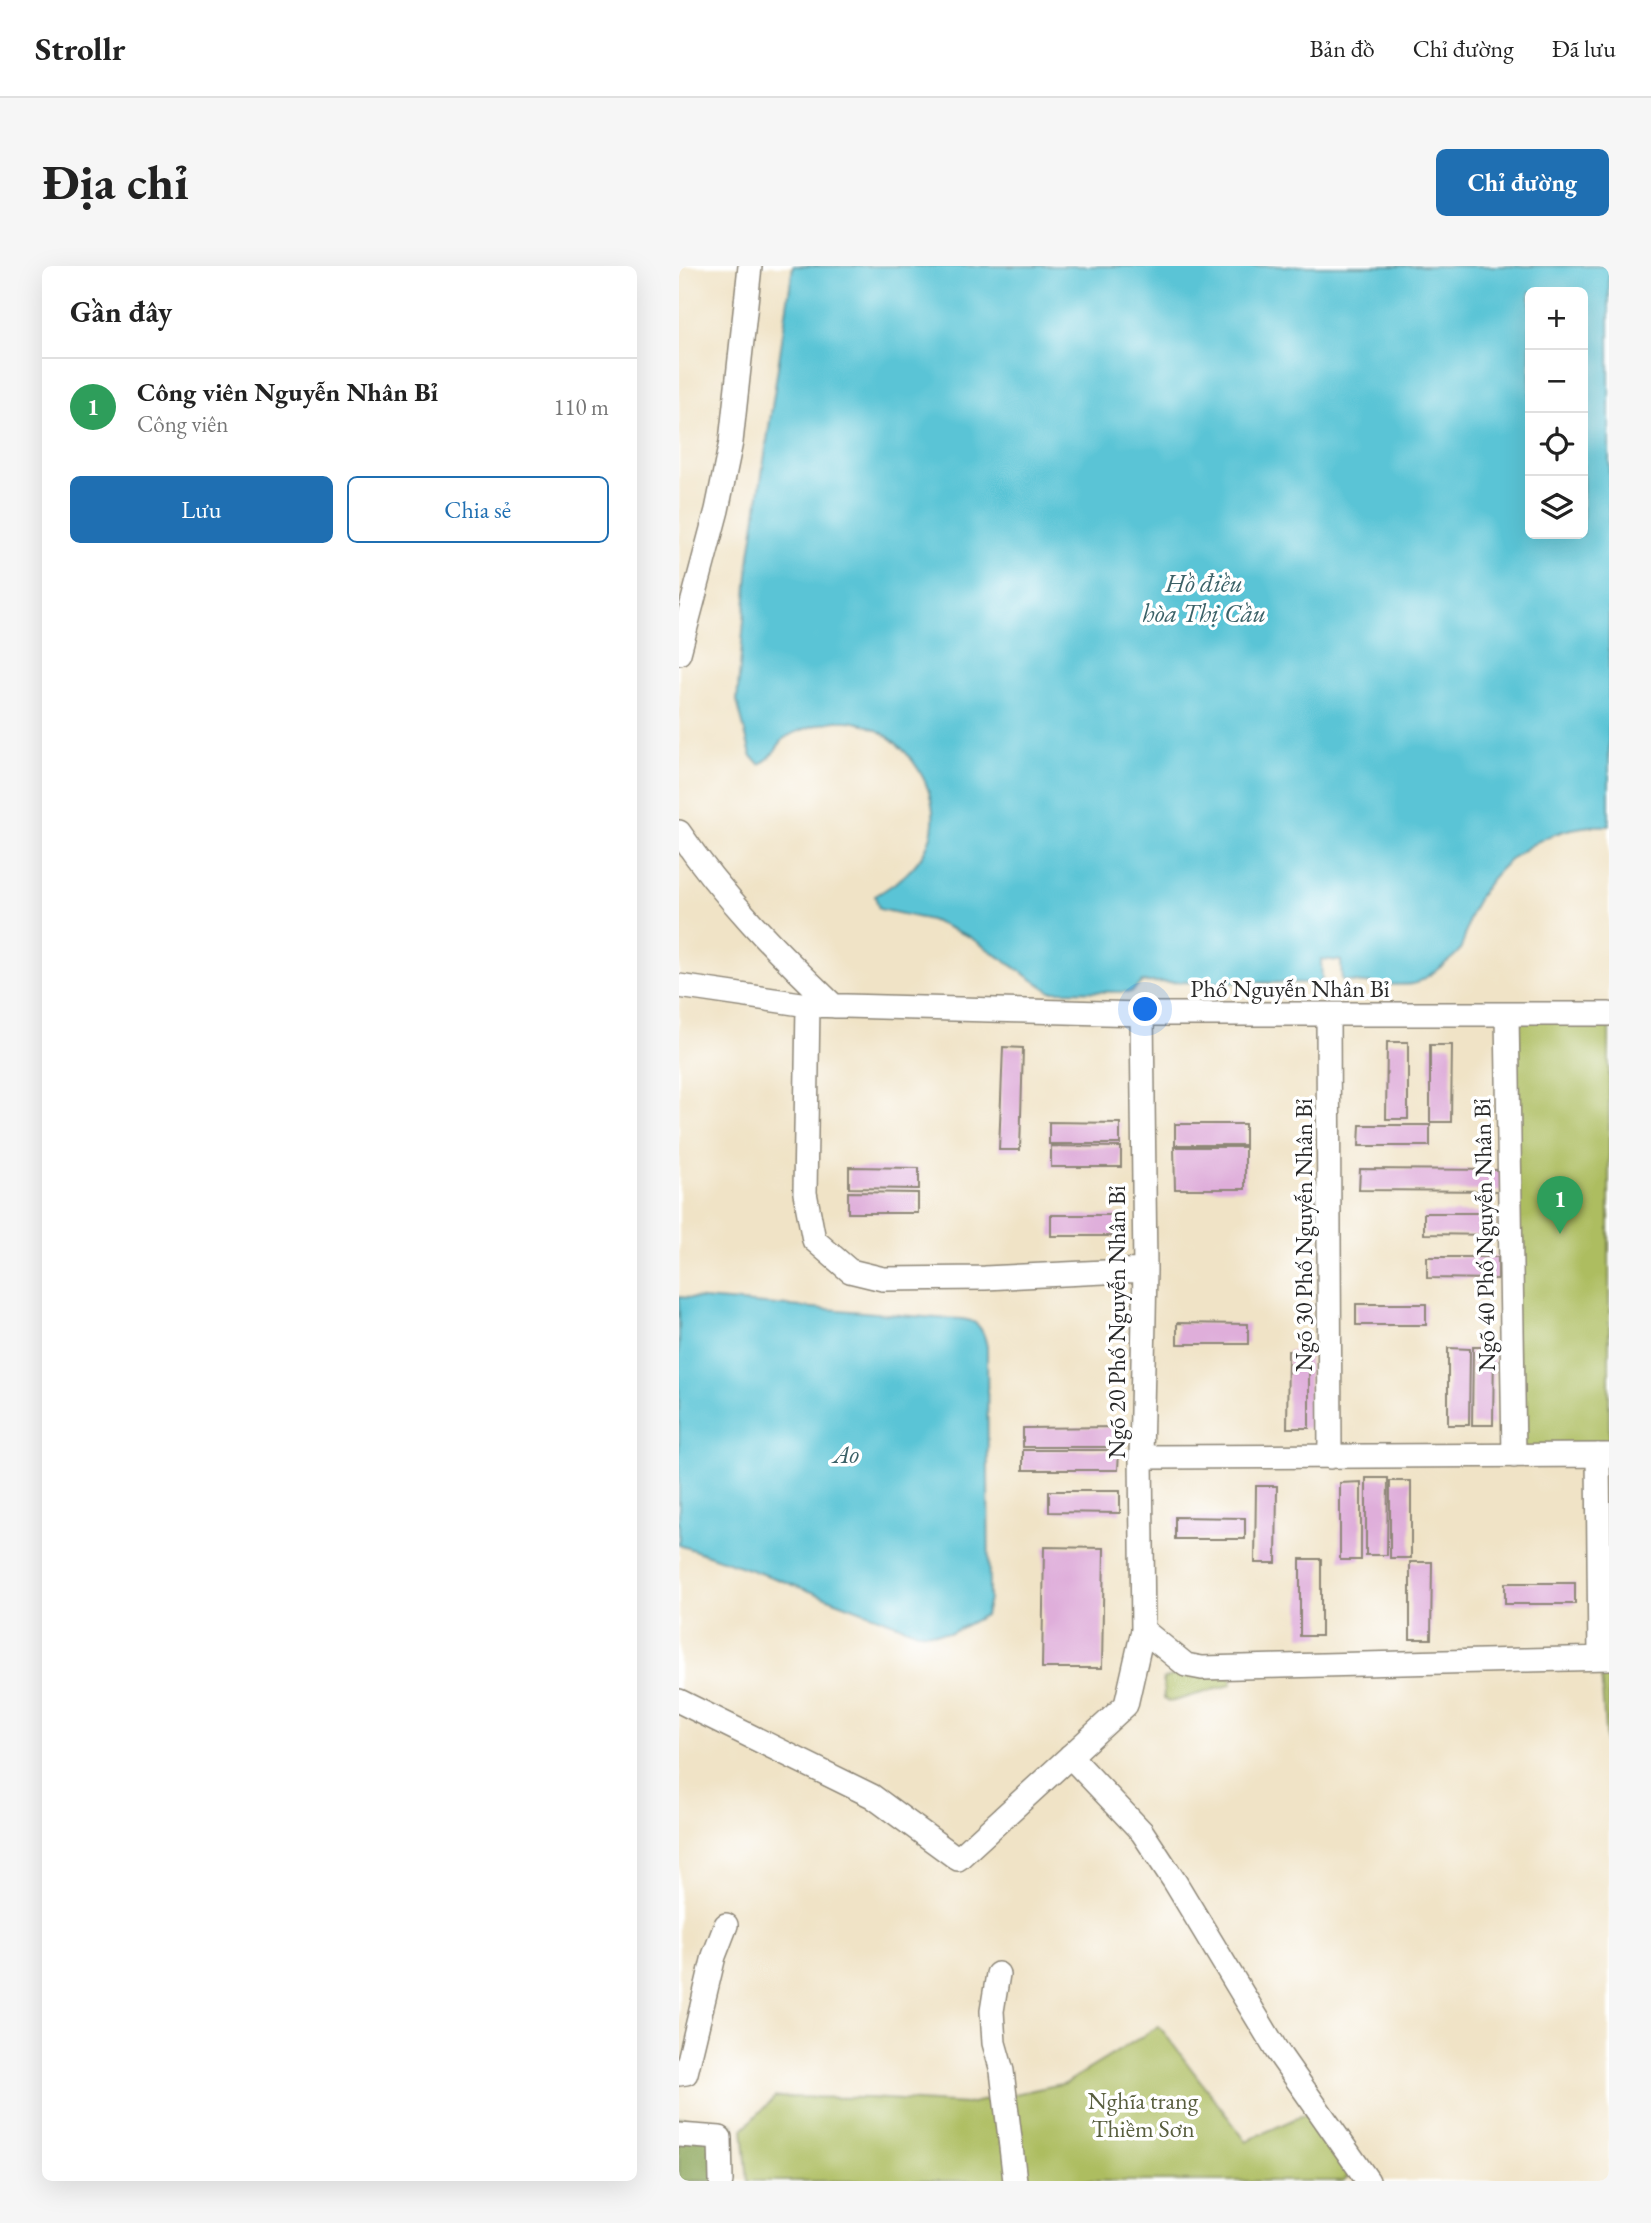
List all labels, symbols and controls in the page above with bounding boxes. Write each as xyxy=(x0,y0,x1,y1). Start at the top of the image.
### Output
text: Strollr xyxy=(35,27,126,70)
text: Bản đồ xyxy=(1310,33,1375,64)
text: Chỉ đường xyxy=(1413,33,1514,64)
text: Đã lưu xyxy=(1552,33,1616,64)
button: Chỉ đường xyxy=(1436,149,1609,216)
text: Địa chỉ xyxy=(42,150,189,214)
map controls xyxy=(1525,287,1588,539)
button: + xyxy=(1525,287,1588,350)
text: Gần đây xyxy=(70,292,172,331)
button: − xyxy=(1525,350,1588,413)
text: Công viên Nguyễn Nhân Bỉ xyxy=(137,375,438,409)
text: 1 xyxy=(87,392,99,422)
text: 110 m xyxy=(553,392,609,422)
text: Công viên xyxy=(137,409,228,439)
button: locate xyxy=(1525,413,1588,476)
button: Lưu xyxy=(70,476,333,543)
button: Chia sẻ xyxy=(347,476,609,543)
button: layers xyxy=(1525,476,1588,539)
water label: Hồ điều hòa Thị Cầu xyxy=(1142,566,1266,630)
street label: Phố Nguyễn Nhân Bỉ xyxy=(1190,973,1390,1004)
your location xyxy=(1128,992,1162,1026)
street label: Ngõ 30 Phố Nguyễn Nhân Bỉ xyxy=(1288,1098,1319,1372)
street label: Ngõ 40 Phố Nguyễn Nhân Bỉ xyxy=(1466,1098,1502,1372)
pin: 1 xyxy=(1537,1176,1583,1234)
street label: Ngõ 20 Phố Nguyễn Nhân Bỉ xyxy=(1101,1185,1132,1459)
water label: Ao xyxy=(831,1437,859,1471)
park label: Nghĩa trang Thiềm Sơn xyxy=(1088,2085,1199,2144)

